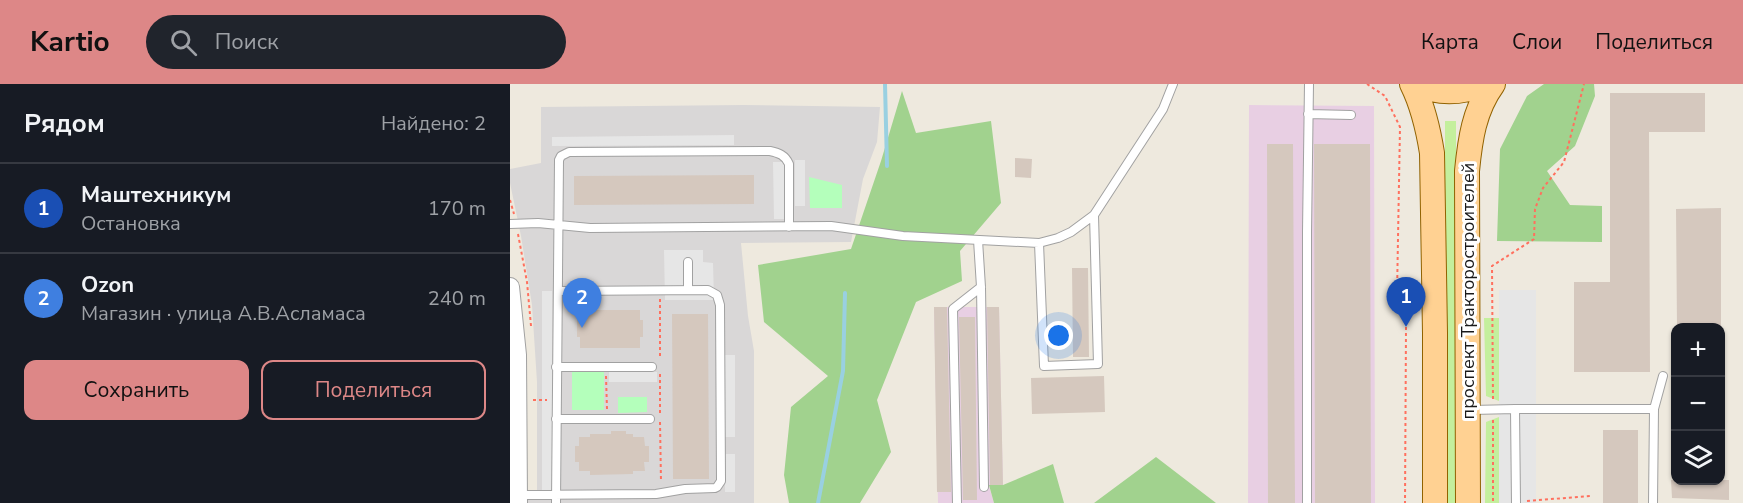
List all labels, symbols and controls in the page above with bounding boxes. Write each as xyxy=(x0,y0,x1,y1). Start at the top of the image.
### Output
search box xyxy=(146,15,566,69)
text: Kartio xyxy=(30,23,110,61)
icon: search xyxy=(167,26,200,59)
text: Поиск xyxy=(215,27,279,57)
text: Карта xyxy=(1421,28,1479,56)
text: Слои xyxy=(1512,28,1562,56)
text: Поделиться xyxy=(1595,28,1713,56)
text: Рядом xyxy=(24,106,105,141)
text: Найдено: 2 xyxy=(381,110,486,137)
street label: проспект Тракторостроителей xyxy=(1456,163,1480,419)
text: Маштехникум xyxy=(81,180,231,210)
text: 1 xyxy=(38,195,50,222)
text: 170 m xyxy=(428,195,486,222)
text: Остановка xyxy=(81,210,181,237)
text: Ozon xyxy=(81,270,134,300)
pin: 2 xyxy=(562,278,602,328)
pin: 1 xyxy=(1386,278,1426,327)
text: 2 xyxy=(38,285,50,312)
text: 240 m xyxy=(428,285,486,312)
text: Магазин · улица А.В.Асламаса xyxy=(81,300,366,327)
your location xyxy=(1044,321,1073,350)
map controls xyxy=(1671,323,1725,485)
button: + xyxy=(1671,323,1725,377)
button: Сохранить xyxy=(24,360,249,420)
button: Поделиться xyxy=(261,360,486,420)
button: − xyxy=(1671,377,1725,431)
button: layers xyxy=(1671,431,1725,485)

